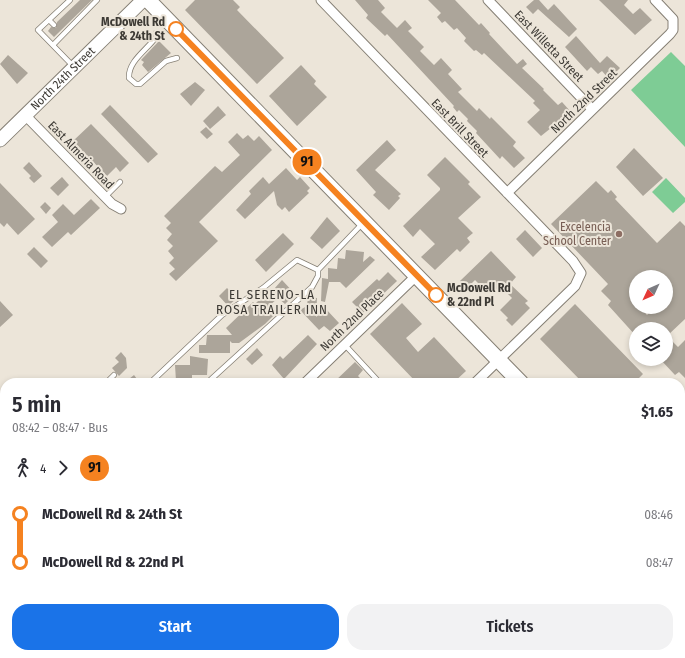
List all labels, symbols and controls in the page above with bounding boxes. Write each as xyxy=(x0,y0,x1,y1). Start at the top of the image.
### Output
street label: East Willetta Street xyxy=(512,8,587,84)
place label: McDowell Rd & 24th St xyxy=(101,15,166,43)
marker: McDowell Rd & 24th St xyxy=(168,21,184,37)
street label: North 24th Street xyxy=(28,44,98,113)
street label: North 22nd Street xyxy=(548,66,620,136)
street label: East Brill Street xyxy=(429,96,491,160)
street label: East Almeria Road xyxy=(45,118,117,192)
line badge: 91 xyxy=(289,149,325,175)
text: 91 xyxy=(301,153,313,170)
place label: Excelencia School Center xyxy=(543,220,612,248)
marker: Excelencia School Center xyxy=(614,229,624,239)
north arrow xyxy=(629,270,673,314)
map controls xyxy=(629,270,673,366)
place label: McDowell Rd & 22nd Pl xyxy=(447,281,511,309)
street label: North 22nd Place xyxy=(317,286,387,354)
district label: EL SERENO-LA ROSA TRAILER INN xyxy=(216,287,328,317)
marker: McDowell Rd & 22nd Pl xyxy=(428,287,444,303)
button: layers xyxy=(629,322,673,366)
text: 5 min xyxy=(12,391,61,418)
text: $1.65 xyxy=(641,403,673,421)
text: 08:42 – 08:47 · Bus xyxy=(12,420,108,435)
icon: walk xyxy=(12,457,34,479)
icon: forward xyxy=(52,457,74,479)
text: 91 xyxy=(88,459,101,476)
text: 4 xyxy=(40,461,46,476)
text: McDowell Rd & 24th St xyxy=(42,505,182,523)
text: 08:46 xyxy=(644,507,673,522)
text: McDowell Rd & 22nd Pl xyxy=(42,553,184,571)
text: 08:47 xyxy=(646,555,673,570)
button: Start xyxy=(12,604,339,650)
button: Tickets xyxy=(347,604,673,650)

